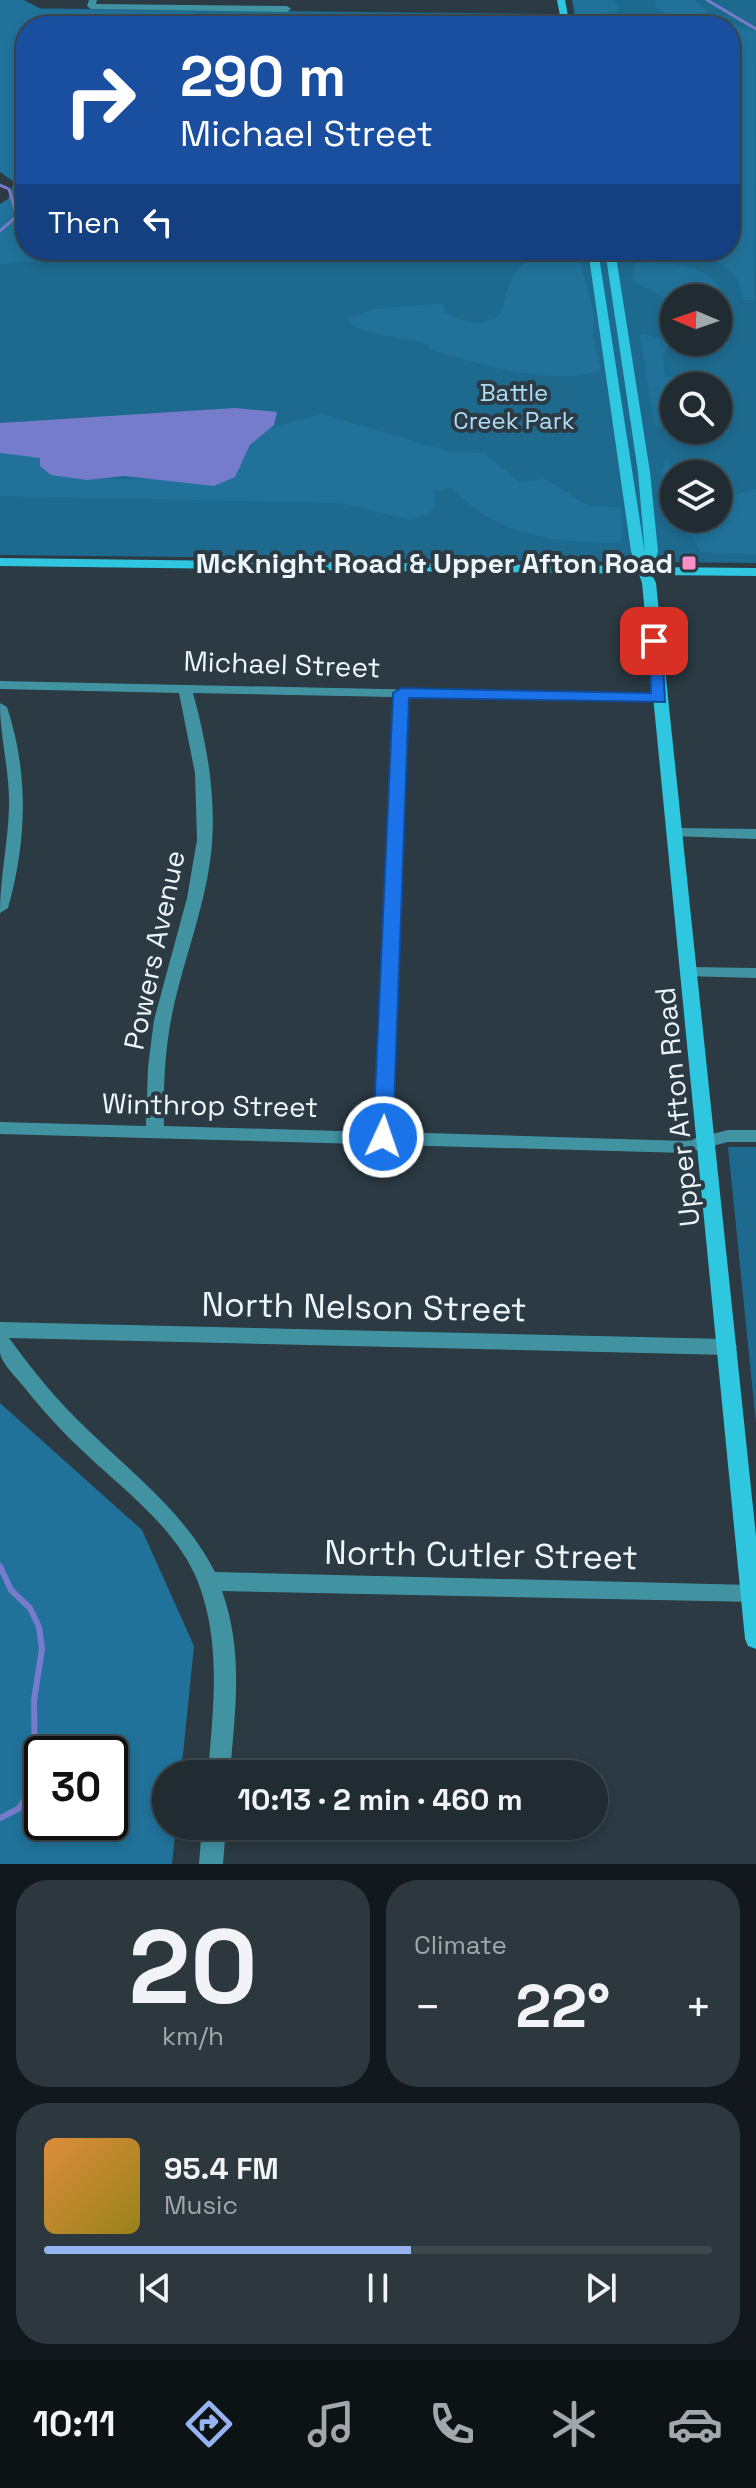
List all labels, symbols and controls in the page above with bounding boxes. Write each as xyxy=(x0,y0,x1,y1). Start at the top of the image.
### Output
text: 290 m xyxy=(180,41,346,112)
icon: right xyxy=(48,48,152,152)
text: Michael Street xyxy=(180,111,433,157)
icon: left xyxy=(136,200,180,244)
text: Then xyxy=(48,203,120,242)
north arrow xyxy=(660,284,732,356)
map controls xyxy=(660,284,732,532)
button: search xyxy=(660,372,732,444)
park label: Battle Creek Park xyxy=(453,377,575,436)
button: layers xyxy=(660,460,732,532)
place label: McKnight Road & Upper Afton Road xyxy=(196,545,673,581)
marker: McKnight Road & Upper Afton Road xyxy=(680,554,698,572)
pin xyxy=(620,607,688,675)
icon: arrive xyxy=(632,619,676,663)
street label: Michael Street xyxy=(183,643,381,685)
street label: Powers Avenue xyxy=(115,847,193,1053)
street label: Upper Afton Road xyxy=(647,986,707,1228)
street label: Winthrop Street xyxy=(102,1085,318,1125)
position arrow xyxy=(341,1095,425,1179)
street label: North Nelson Street xyxy=(201,1283,527,1331)
street label: North Cutler Street xyxy=(324,1531,638,1579)
speed limit sign: 30 xyxy=(24,1736,128,1840)
text: 10:13 · 2 min · 460 m xyxy=(237,1780,523,1819)
text: 20 xyxy=(128,1901,258,2033)
text: Climate xyxy=(414,1928,507,1962)
text: 22° xyxy=(516,1968,610,2045)
text: − xyxy=(414,1979,441,2035)
text: + xyxy=(685,1979,712,2035)
text: km/h xyxy=(162,2019,224,2053)
text: 95.4 FM xyxy=(164,2149,279,2188)
text: Music xyxy=(164,2188,238,2222)
icon: previous xyxy=(133,2266,177,2310)
icon: pause xyxy=(356,2266,400,2310)
icon: next xyxy=(579,2266,623,2310)
icon: directions xyxy=(181,2396,237,2452)
icon: music xyxy=(303,2396,359,2452)
icon: phone xyxy=(424,2396,480,2452)
icon: climate xyxy=(546,2396,602,2452)
icon: car xyxy=(667,2396,723,2452)
text: 10:11 xyxy=(33,2401,116,2447)

